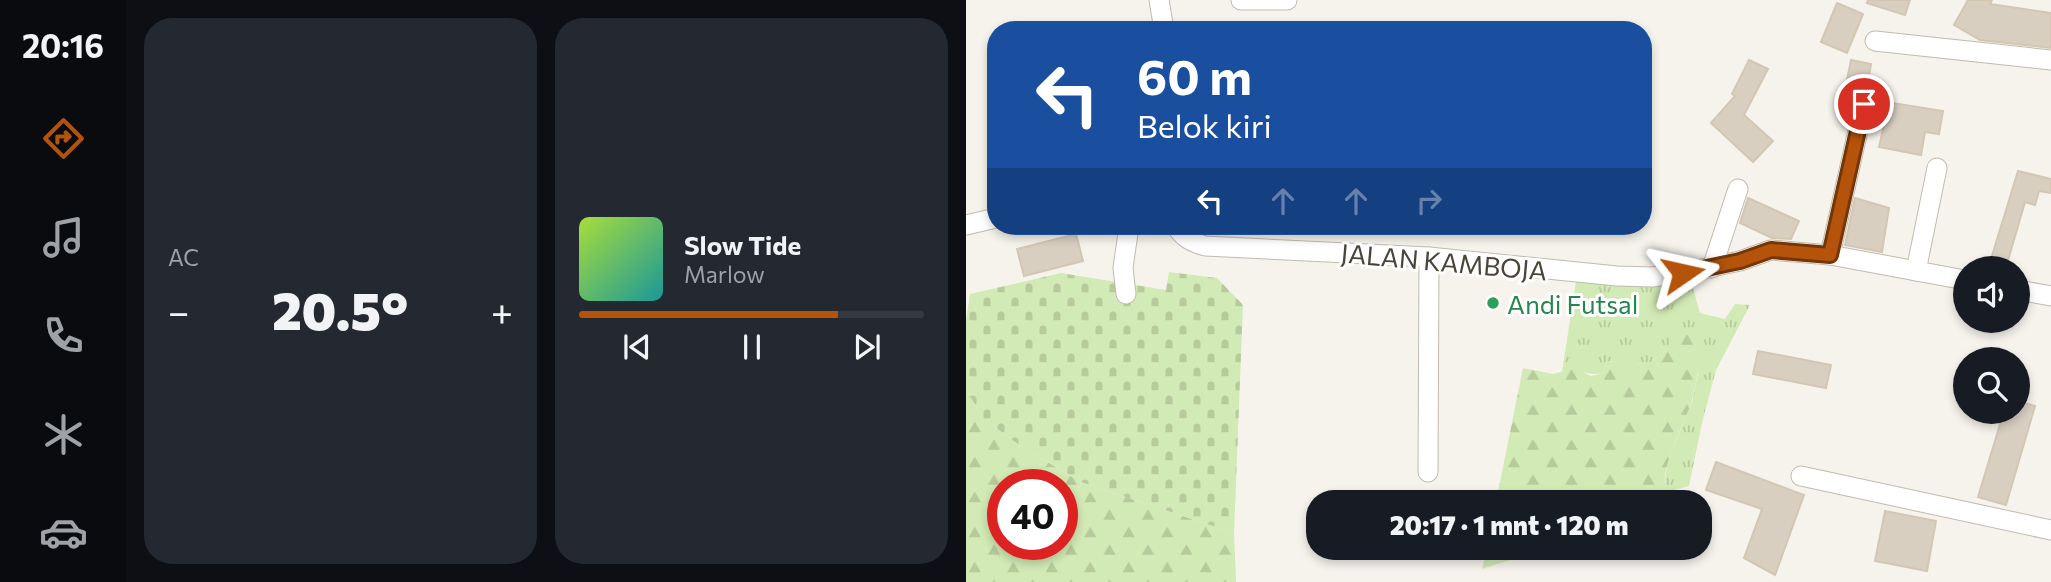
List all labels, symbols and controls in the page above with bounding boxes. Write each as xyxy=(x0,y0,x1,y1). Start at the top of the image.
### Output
text: 20:16 xyxy=(22,25,104,65)
text: 60 m xyxy=(1137,45,1252,105)
icon: left xyxy=(1022,49,1113,140)
pin xyxy=(1834,74,1894,134)
icon: arrive xyxy=(1845,85,1883,123)
text: Belok kiri xyxy=(1137,105,1272,145)
icon: directions xyxy=(39,114,88,163)
icon: left xyxy=(1191,182,1229,220)
icon: ahead xyxy=(1264,182,1302,220)
icon: ahead xyxy=(1337,182,1375,220)
icon: right xyxy=(1410,182,1448,220)
icon: music xyxy=(39,213,88,262)
text: Slow Tide xyxy=(684,229,801,260)
position arrow xyxy=(1646,236,1720,310)
street label: JALAN KAMBOJA xyxy=(1340,237,1548,285)
text: AC xyxy=(168,243,199,271)
map controls xyxy=(1953,256,2030,424)
button: sound xyxy=(1953,256,2030,333)
text: Marlow xyxy=(684,260,765,288)
text: 20.5° xyxy=(272,277,408,341)
text: − xyxy=(168,287,190,334)
text: + xyxy=(491,287,513,334)
place label: Andi Futsal xyxy=(1507,288,1638,319)
marker: Andi Futsal xyxy=(1485,295,1501,311)
icon: phone xyxy=(39,311,88,360)
icon: previous xyxy=(618,328,656,366)
icon: pause xyxy=(733,328,771,366)
icon: next xyxy=(848,328,886,366)
button: search xyxy=(1953,347,2030,424)
icon: climate xyxy=(39,410,88,459)
speed limit sign: 40 xyxy=(987,469,1078,560)
icon: car xyxy=(39,508,88,557)
text: 20:17 · 1 mnt · 120 m xyxy=(1390,509,1628,540)

